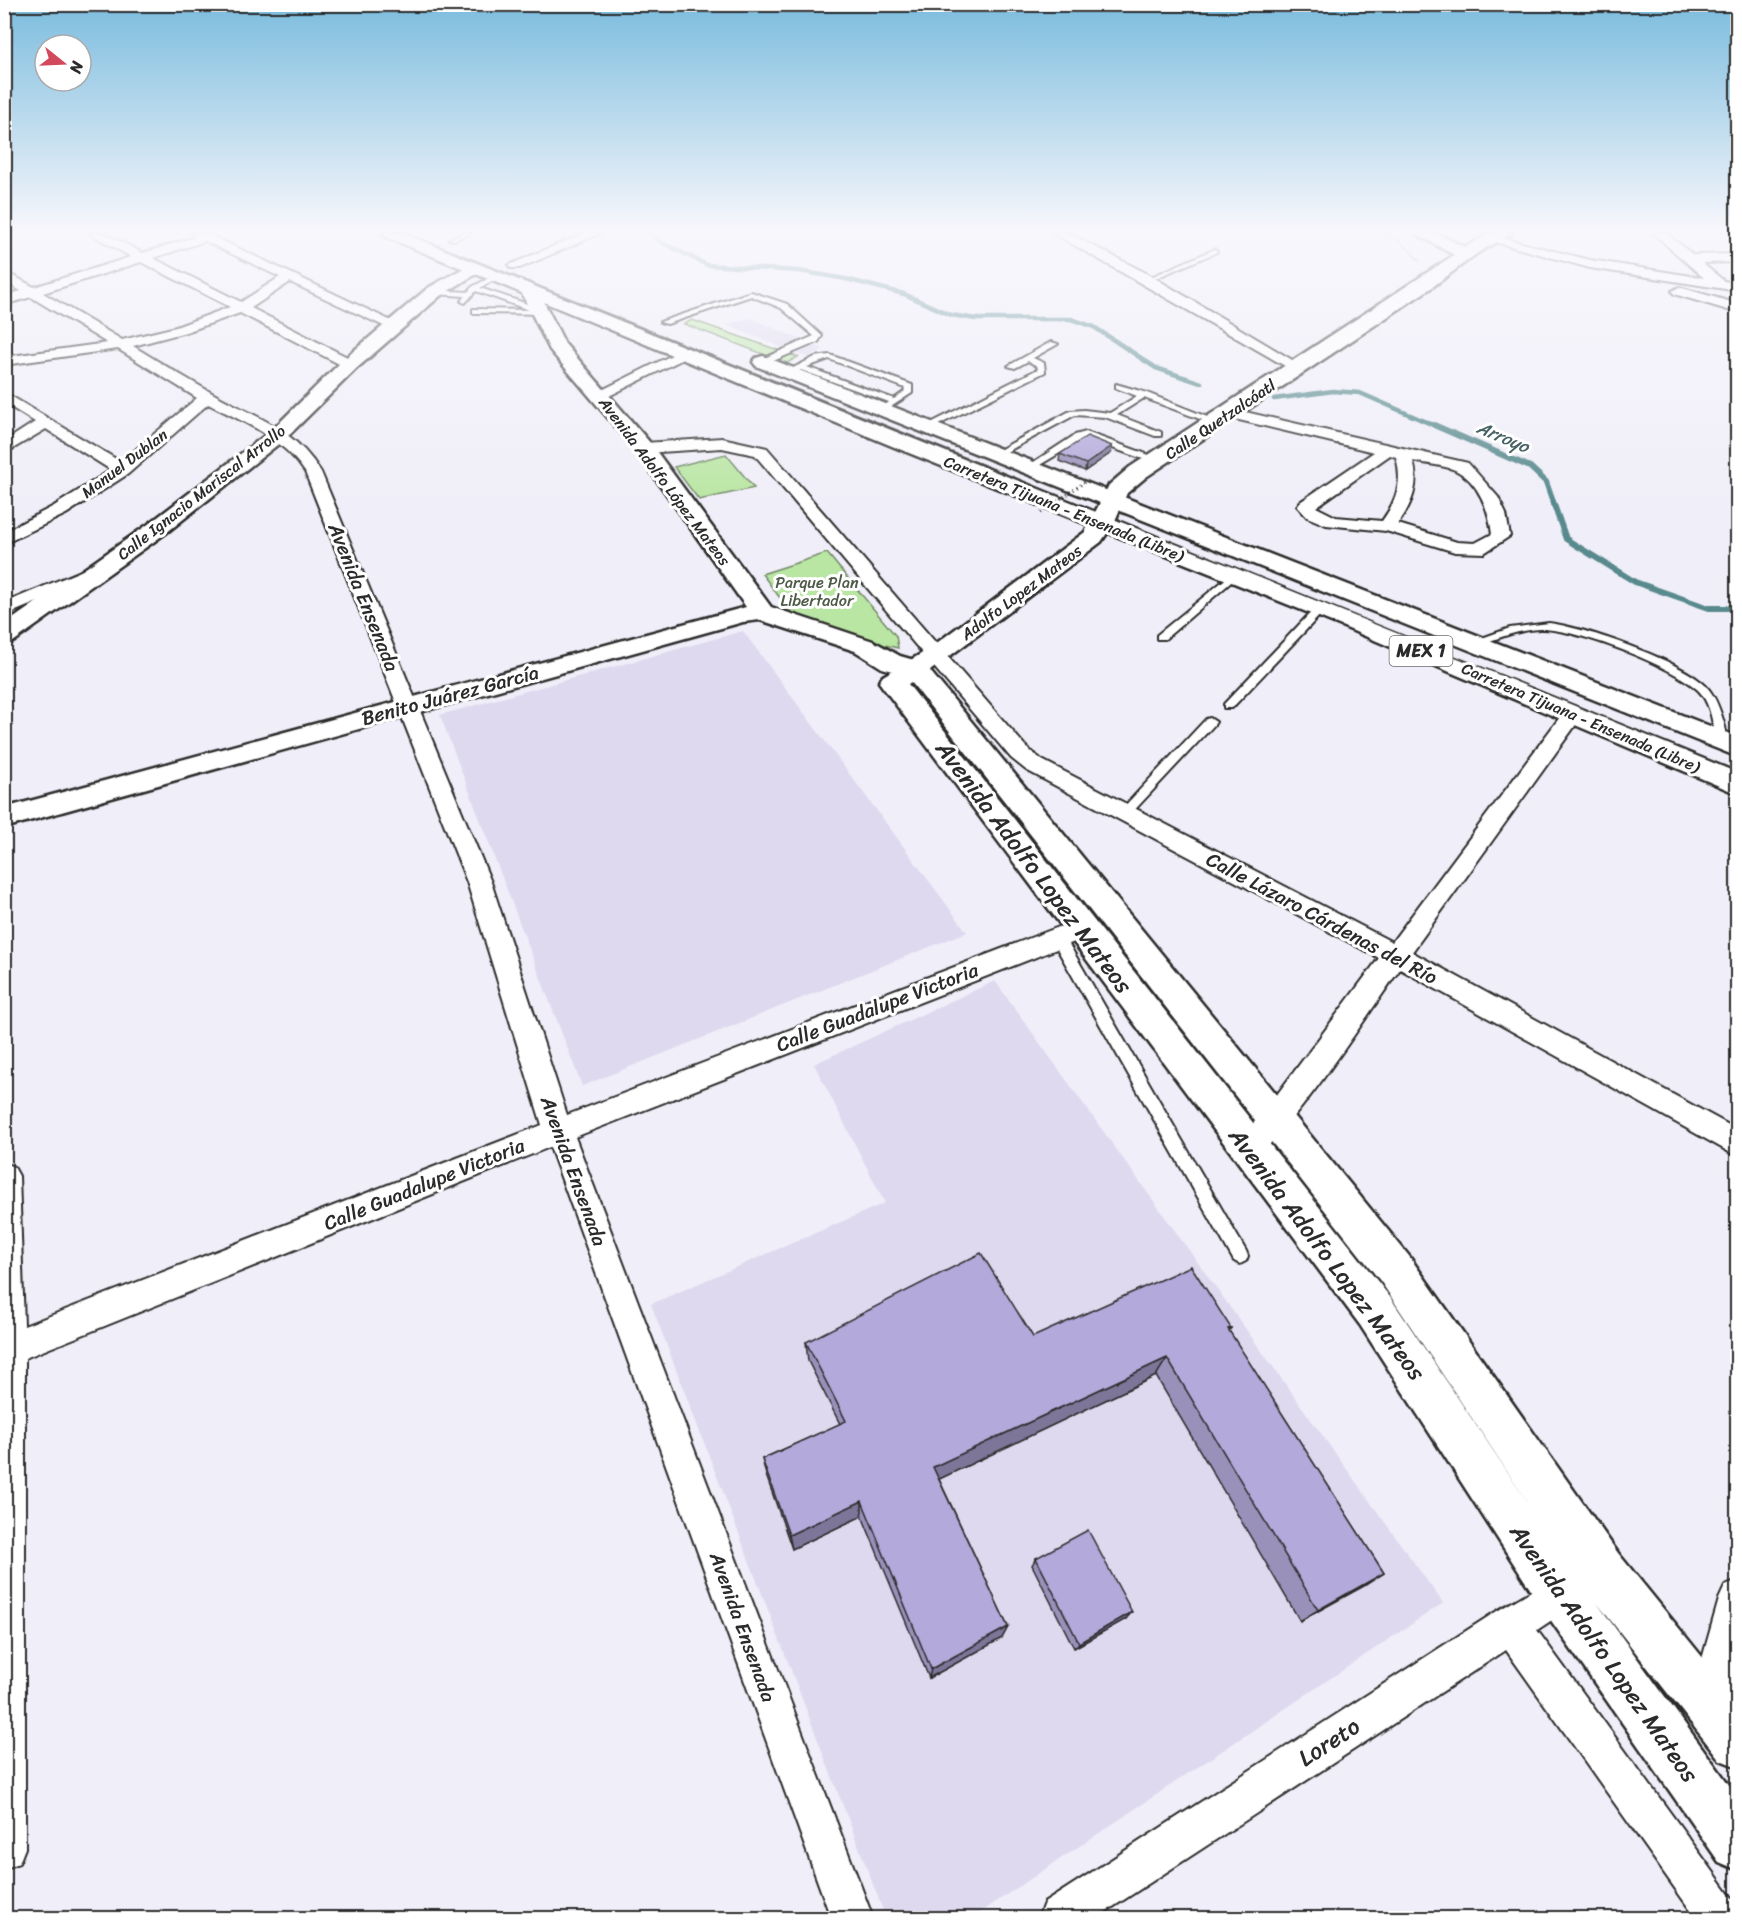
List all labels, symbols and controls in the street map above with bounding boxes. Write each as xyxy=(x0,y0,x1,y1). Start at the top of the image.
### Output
north arrow xyxy=(33,33,93,93)
text: N xyxy=(61,57,93,78)
street label: Calle Quetzalcóatl xyxy=(1159,371,1282,468)
street label: Avenida Adolfo López Mateos xyxy=(590,390,738,573)
water label: Arroyo xyxy=(1471,411,1536,463)
street label: Calle Ignacio Mariscal Arrollo xyxy=(110,417,292,568)
street label: Manuel Dublan xyxy=(75,421,174,506)
street label: Carretera Tijuana - Ensenada (Libre) xyxy=(939,447,1190,570)
street label: Avenida Ensenada xyxy=(317,517,409,677)
street label: Adolfo Lopez Mateos xyxy=(953,537,1089,648)
park label: Parque Plan Libertador xyxy=(775,568,859,615)
road number: MEX 1 xyxy=(1390,636,1452,666)
street label: Carretera Tijuana - Ensenada (Libre) xyxy=(1457,654,1706,781)
street label: Benito Juárez García xyxy=(357,655,543,736)
street label: Avenida Adolfo Lopez Mateos xyxy=(924,730,1144,1004)
street label: Calle Lázaro Cárdenas del Río xyxy=(1200,842,1444,994)
street label: Calle Guadalupe Victoria xyxy=(771,952,984,1062)
street label: Avenida Ensenada xyxy=(530,1090,617,1251)
street label: Avenida Adolfo Lopez Mateos xyxy=(1217,1117,1437,1391)
street label: Calle Guadalupe Victoria xyxy=(318,1128,531,1241)
street label: Avenida Adolfo Lopez Mateos xyxy=(1498,1514,1710,1792)
street label: Avenida Ensenada xyxy=(699,1546,786,1707)
street label: Loreto xyxy=(1289,1706,1369,1778)

